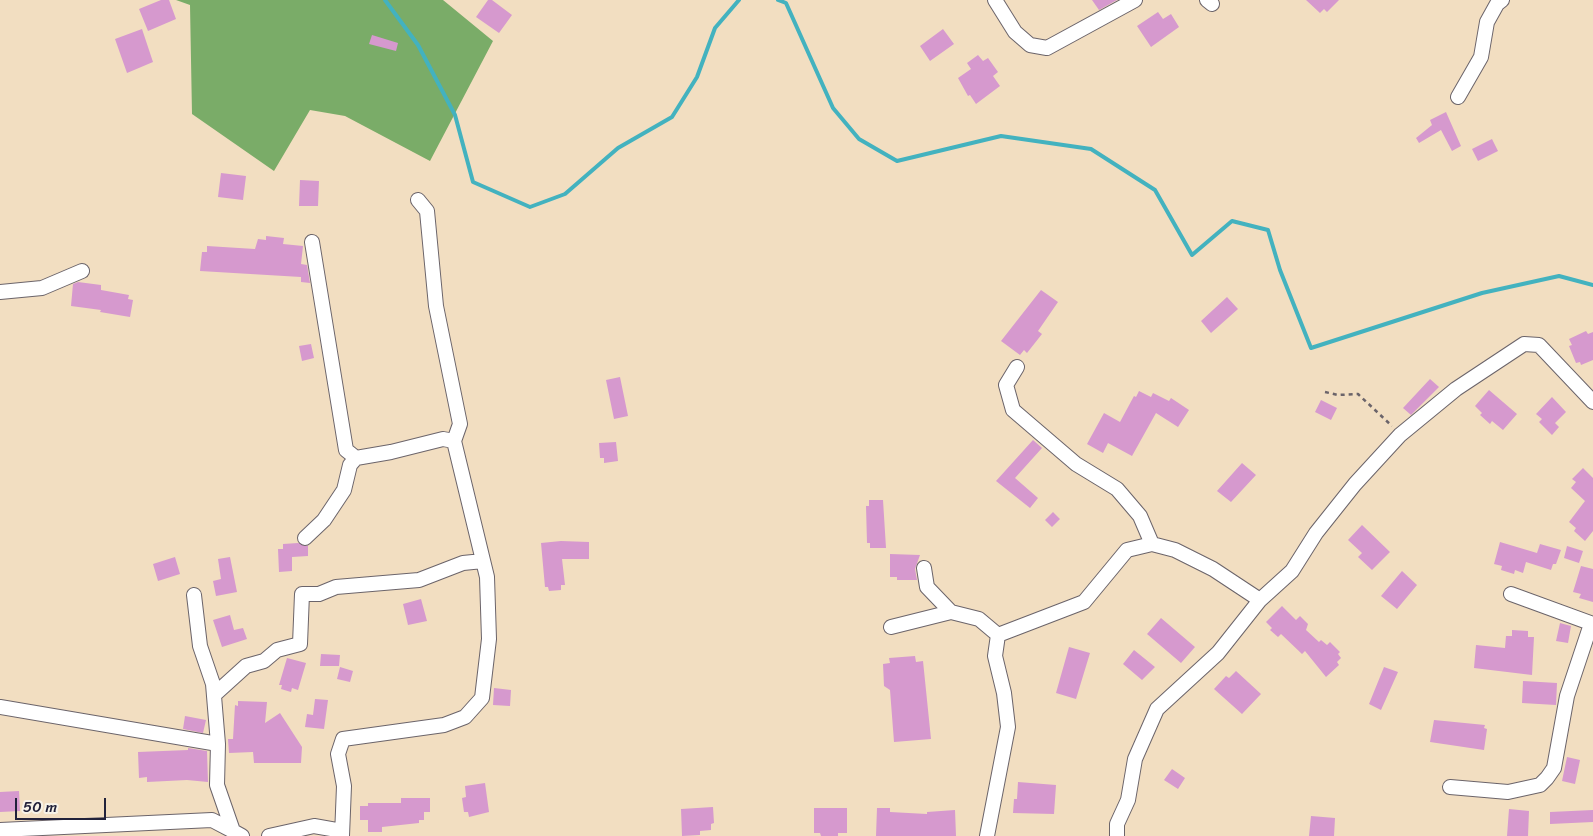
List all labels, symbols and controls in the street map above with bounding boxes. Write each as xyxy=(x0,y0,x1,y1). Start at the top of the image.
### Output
scale bar xyxy=(18,788,109,820)
text: 50 m xyxy=(23,794,57,820)

